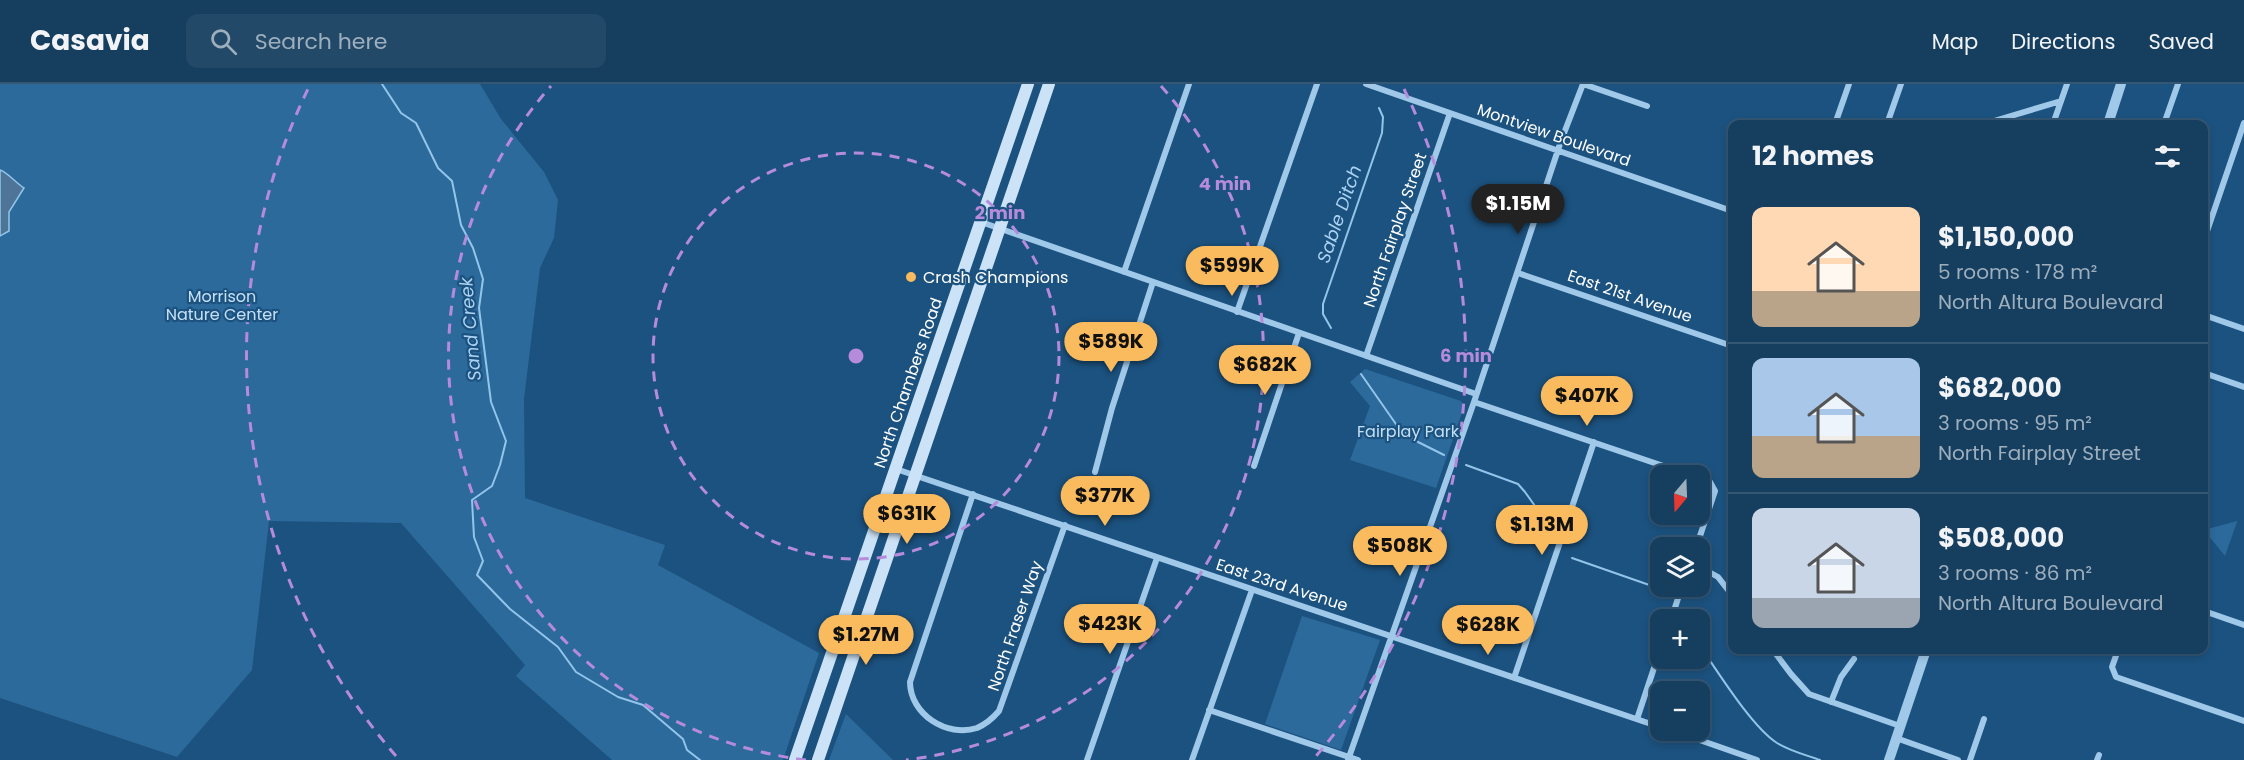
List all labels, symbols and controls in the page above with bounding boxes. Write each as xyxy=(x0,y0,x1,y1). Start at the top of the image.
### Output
search box xyxy=(186,14,606,68)
text: Casavia xyxy=(30,21,150,60)
icon: search xyxy=(207,25,240,58)
text: Search here xyxy=(255,26,387,57)
text: Map xyxy=(1932,27,1978,56)
text: Directions xyxy=(2011,27,2115,56)
text: Saved xyxy=(2148,27,2214,56)
street label: Montview Boulevard xyxy=(1474,98,1634,172)
text: 12 homes xyxy=(1752,138,1874,174)
icon: filters xyxy=(2151,140,2184,173)
street label: North Fairplay Street xyxy=(1358,149,1432,310)
water label: Sable Ditch xyxy=(1311,162,1367,266)
text: 4 min xyxy=(1199,171,1251,196)
pin: $1.15M xyxy=(1469,184,1567,235)
text: $1.15M xyxy=(1485,189,1551,217)
text: 2 min xyxy=(975,200,1025,225)
text: $1,150,000 xyxy=(1938,219,2074,255)
icon: home xyxy=(1800,231,1872,303)
pin: $599K xyxy=(1190,246,1274,297)
text: $599K xyxy=(1200,251,1264,279)
text: 5 rooms · 178 m² xyxy=(1938,258,2097,286)
street label: East 21st Avenue xyxy=(1565,264,1695,328)
place label: Crash Champions xyxy=(923,266,1068,289)
marker: Crash Champions xyxy=(904,270,918,284)
water label: Sand Creek xyxy=(453,275,487,382)
park label: Morrison Nature Center xyxy=(166,285,278,326)
text: North Altura Boulevard xyxy=(1938,288,2163,316)
street label: North Chambers Road xyxy=(868,295,948,471)
pin: $589K xyxy=(1069,322,1153,373)
text: $589K xyxy=(1078,327,1144,355)
text: 6 min xyxy=(1440,343,1492,368)
pin: $682K xyxy=(1223,345,1307,396)
centre of rings xyxy=(846,346,866,366)
text: $682K xyxy=(1233,350,1297,378)
text: $682,000 xyxy=(1938,370,2062,406)
pin: $407K xyxy=(1545,376,1629,427)
text: $407K xyxy=(1555,381,1619,409)
icon: home xyxy=(1800,382,1872,454)
text: 3 rooms · 95 m² xyxy=(1938,409,2092,437)
park label: Fairplay Park xyxy=(1357,420,1460,443)
text: North Fairplay Street xyxy=(1938,439,2141,467)
north arrow xyxy=(1650,465,1710,525)
map controls xyxy=(1650,465,1710,741)
pin: $377K xyxy=(1063,476,1147,527)
text: $377K xyxy=(1075,481,1135,509)
pin: $631K xyxy=(865,494,949,545)
text: $631K xyxy=(877,499,937,527)
pin: $1.13M xyxy=(1493,505,1591,556)
text: $1.13M xyxy=(1510,510,1574,538)
text: $508,000 xyxy=(1938,520,2064,556)
pin: $508K xyxy=(1358,526,1442,577)
text: $508K xyxy=(1367,531,1433,559)
icon: home xyxy=(1800,532,1872,604)
button: layers xyxy=(1650,537,1710,597)
street label: East 23rd Avenue xyxy=(1213,553,1351,617)
street label: North Fraser Way xyxy=(982,558,1048,694)
text: 3 rooms · 86 m² xyxy=(1938,559,2092,587)
text: North Altura Boulevard xyxy=(1938,589,2163,617)
pin: $423K xyxy=(1068,604,1152,655)
pin: $628K xyxy=(1446,605,1530,656)
text: $423K xyxy=(1078,609,1142,637)
button: + xyxy=(1650,609,1710,669)
text: $628K xyxy=(1456,610,1520,638)
pin: $1.27M xyxy=(817,615,915,666)
text: $1.27M xyxy=(833,620,899,648)
button: − xyxy=(1650,681,1710,741)

